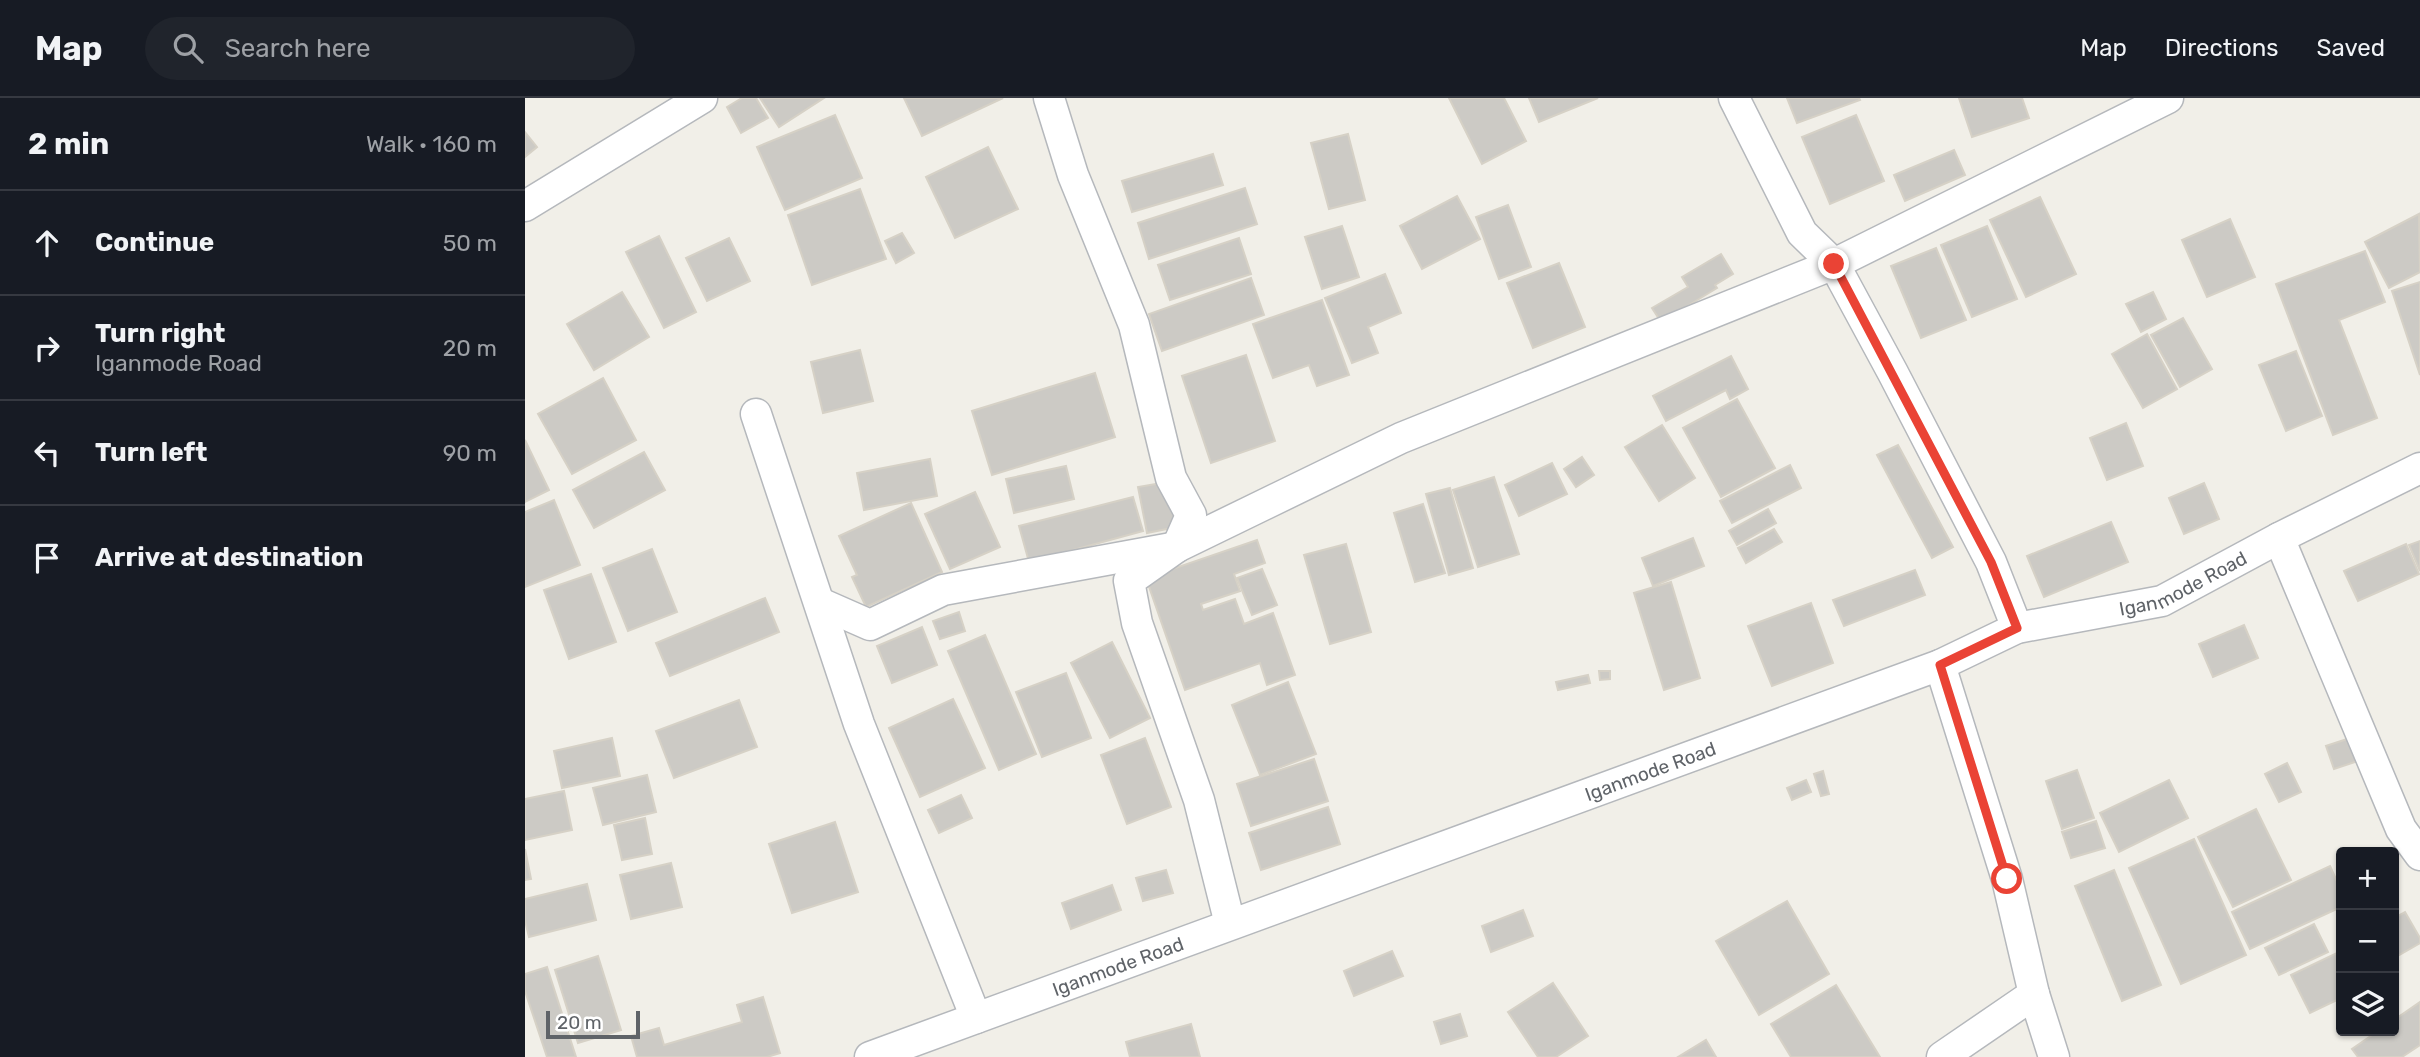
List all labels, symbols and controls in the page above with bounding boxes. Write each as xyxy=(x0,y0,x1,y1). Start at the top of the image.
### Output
search box xyxy=(145,17,635,80)
text: Map xyxy=(35,29,103,68)
icon: search xyxy=(169,29,207,67)
text: Search here xyxy=(225,33,370,64)
text: Map xyxy=(2080,34,2127,62)
text: Directions xyxy=(2165,34,2278,62)
text: Saved xyxy=(2316,34,2385,62)
text: 2 min xyxy=(28,126,109,162)
text: Walk · 160 m xyxy=(366,130,497,158)
icon: ahead xyxy=(28,224,66,262)
text: Continue xyxy=(95,227,214,258)
text: 50 m xyxy=(443,229,497,257)
route end xyxy=(1818,248,1849,279)
text: Turn right xyxy=(95,318,225,349)
icon: right xyxy=(28,329,66,367)
text: 20 m xyxy=(443,334,497,362)
text: Iganmode Road xyxy=(95,349,262,377)
icon: left xyxy=(28,434,66,472)
text: Turn left xyxy=(95,437,207,468)
text: 90 m xyxy=(443,439,497,467)
icon: arrive xyxy=(28,539,66,577)
text: Arrive at destination xyxy=(95,542,363,573)
street label: Iganmode Road xyxy=(2117,546,2251,620)
street label: Iganmode Road xyxy=(1582,737,1719,806)
map controls xyxy=(2336,847,2399,1036)
button: + xyxy=(2336,847,2399,910)
route start xyxy=(1991,863,2022,894)
button: − xyxy=(2336,910,2399,973)
street label: Iganmode Road xyxy=(1049,932,1187,1001)
button: layers xyxy=(2336,973,2399,1036)
scale bar xyxy=(546,1008,641,1040)
text: 20 m xyxy=(557,1011,602,1034)

